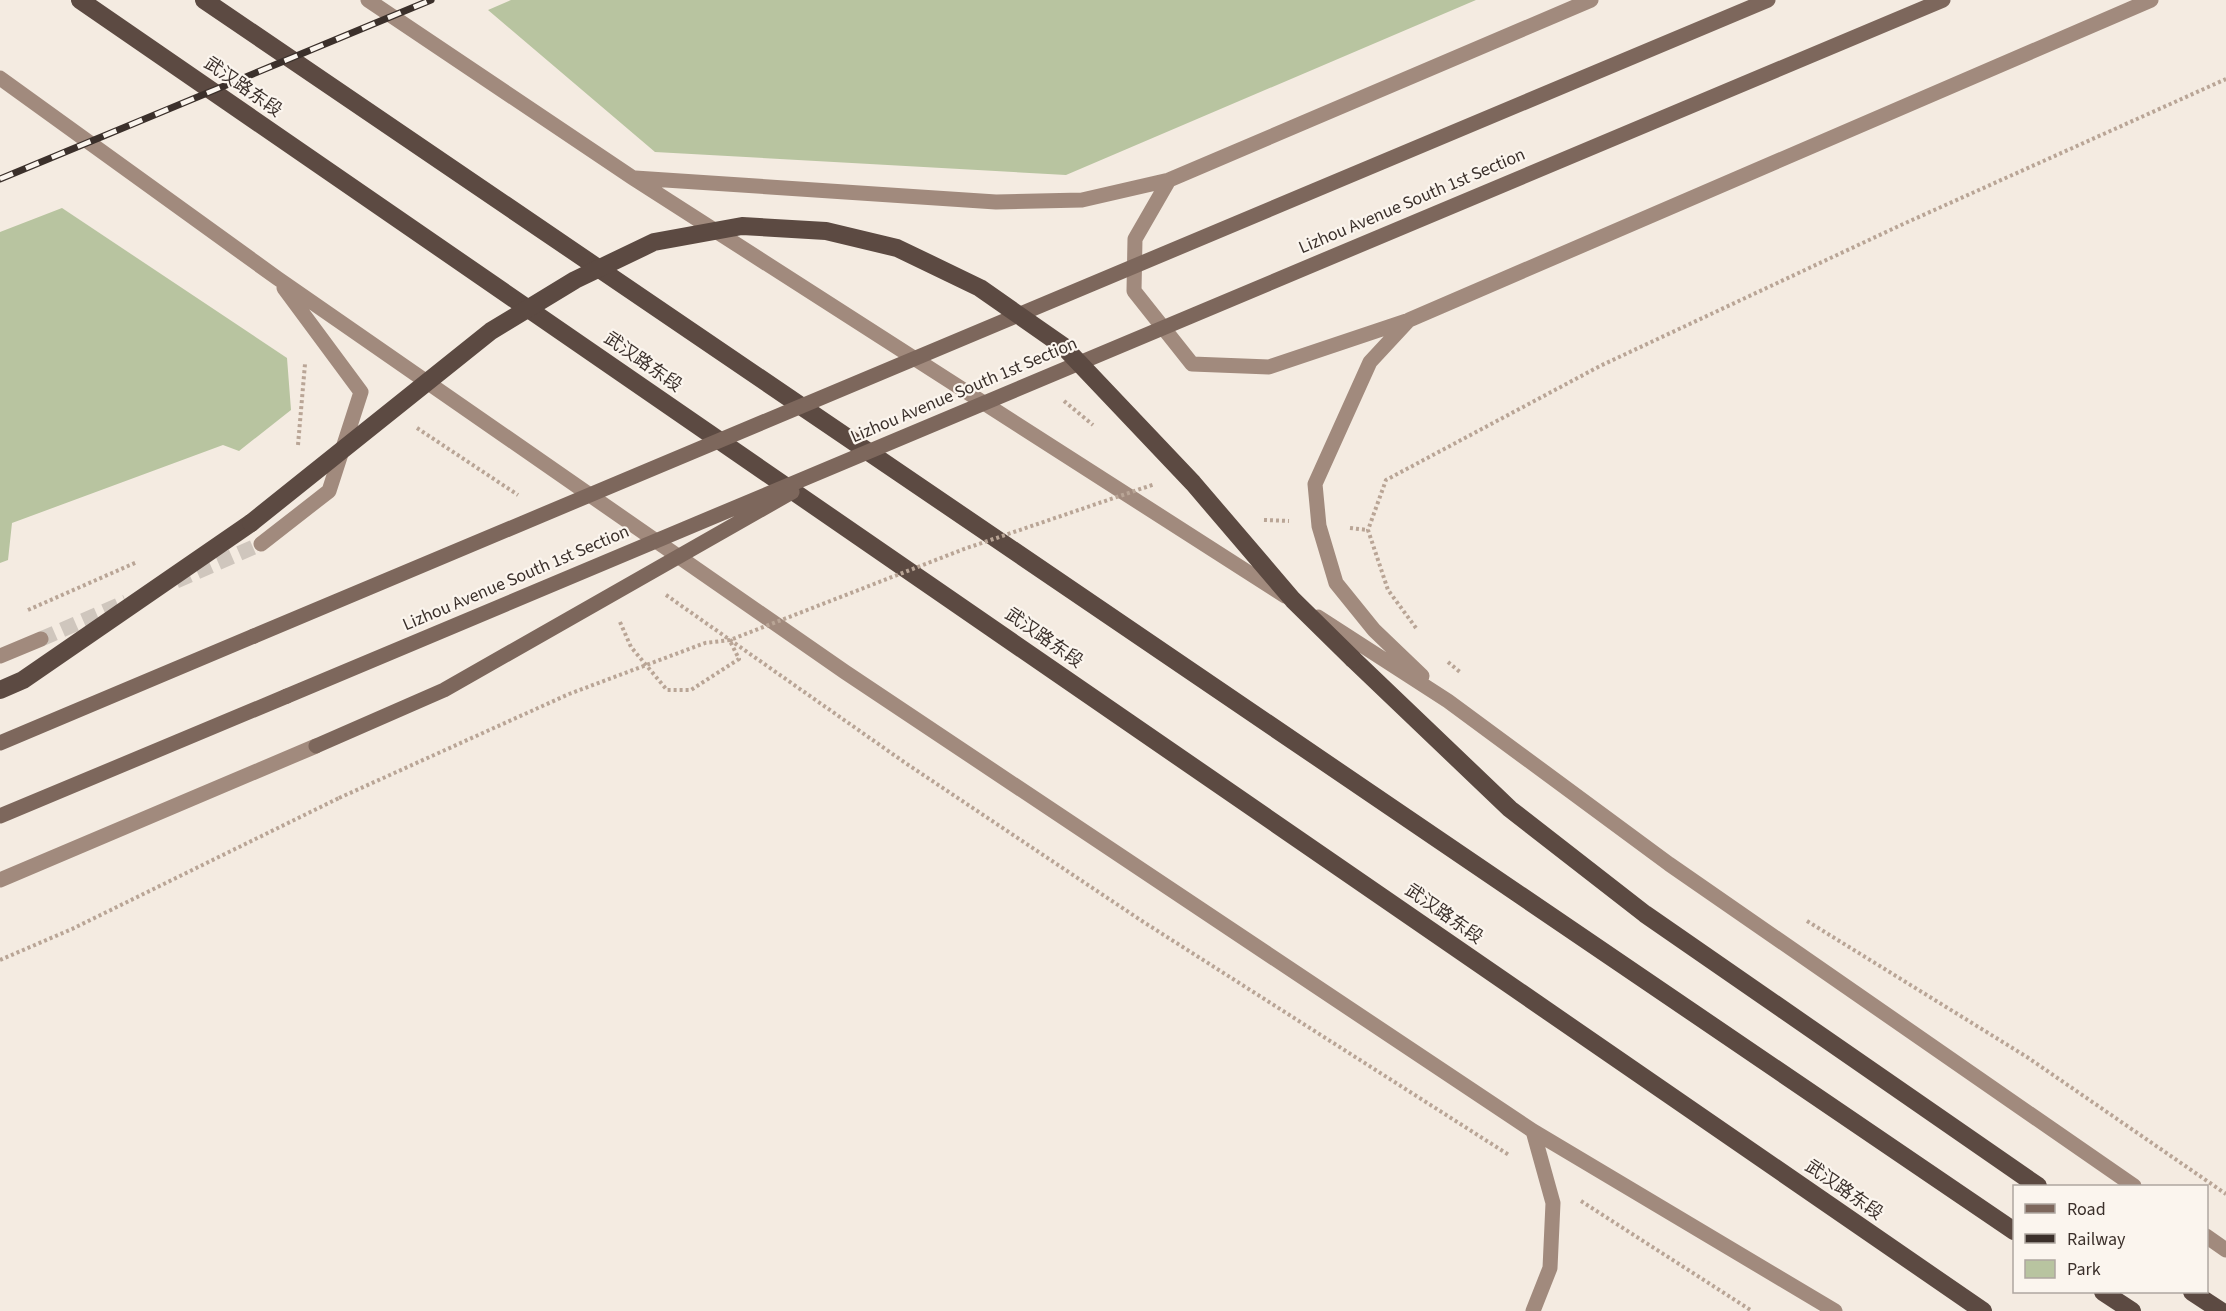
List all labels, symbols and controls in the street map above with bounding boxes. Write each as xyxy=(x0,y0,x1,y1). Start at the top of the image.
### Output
street label: 武汉路东段 xyxy=(199,51,287,123)
street label: Lizhou Avenue South 1st Section xyxy=(1295,142,1529,260)
street label: 武汉路东段 xyxy=(599,326,687,398)
street label: Lizhou Avenue South 1st Section xyxy=(847,331,1081,449)
street label: Lizhou Avenue South 1st Section xyxy=(399,519,633,637)
street label: 武汉路东段 xyxy=(1000,602,1088,674)
street label: 武汉路东段 xyxy=(1400,878,1488,950)
street label: 武汉路东段 xyxy=(1800,1154,1888,1226)
legend xyxy=(2013,1185,2208,1293)
text: Road xyxy=(2067,1197,2106,1222)
text: Railway xyxy=(2067,1227,2126,1252)
text: Park xyxy=(2067,1257,2101,1282)

